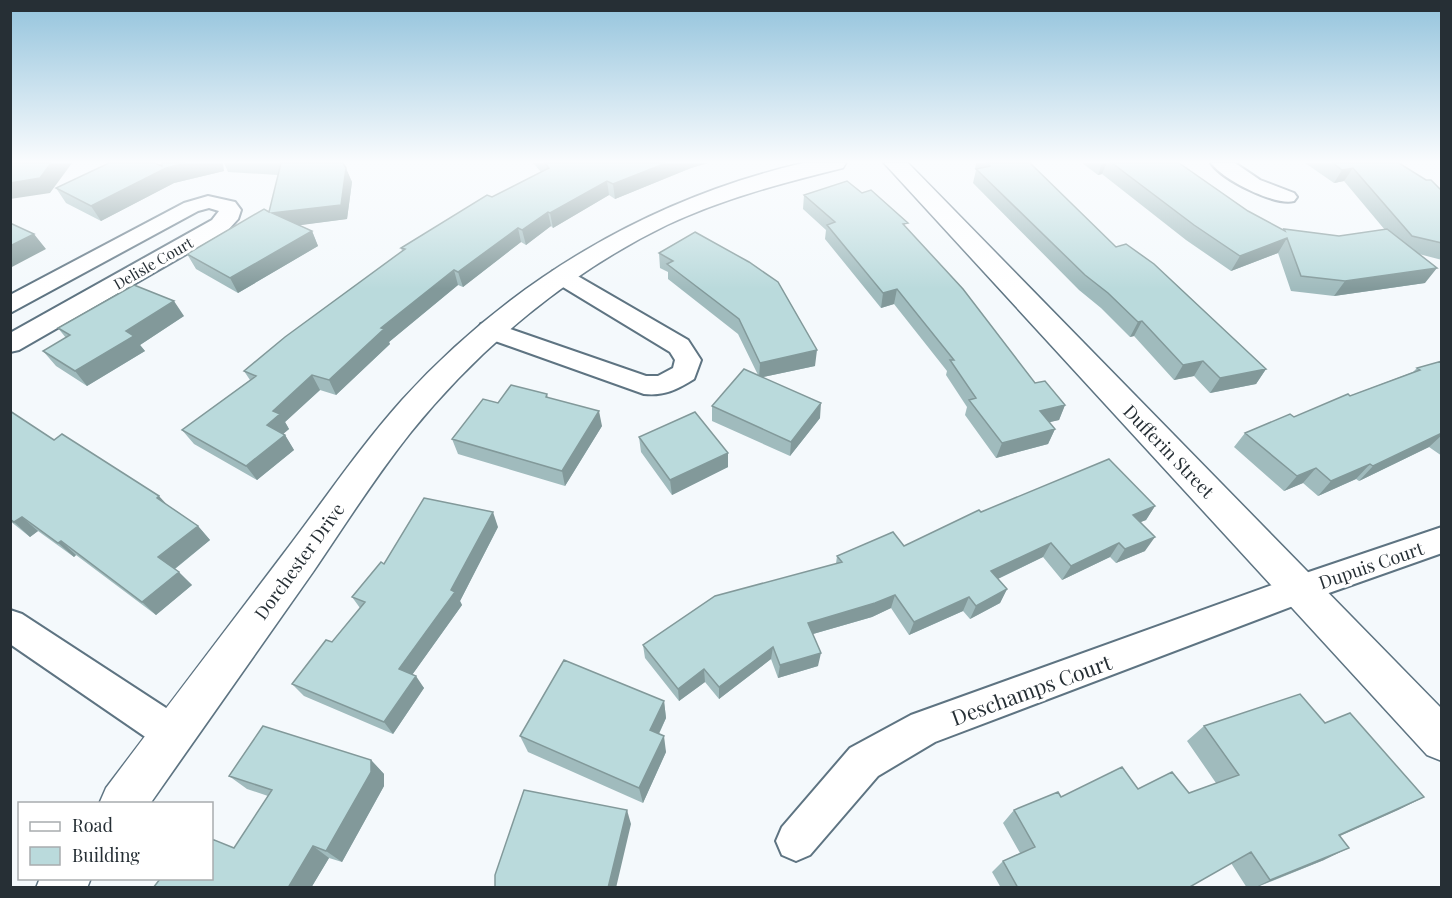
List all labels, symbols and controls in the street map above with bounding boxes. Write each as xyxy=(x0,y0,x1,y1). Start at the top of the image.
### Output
street label: Delisle Court xyxy=(110,232,197,294)
street label: Dufferin Street xyxy=(1118,399,1220,503)
street label: Dorchester Drive xyxy=(249,498,349,624)
street label: Dupuis Court xyxy=(1315,536,1427,594)
street label: Deschamps Court xyxy=(947,647,1116,731)
legend xyxy=(18,802,213,880)
text: Road xyxy=(72,813,113,837)
text: Building xyxy=(72,843,140,867)

